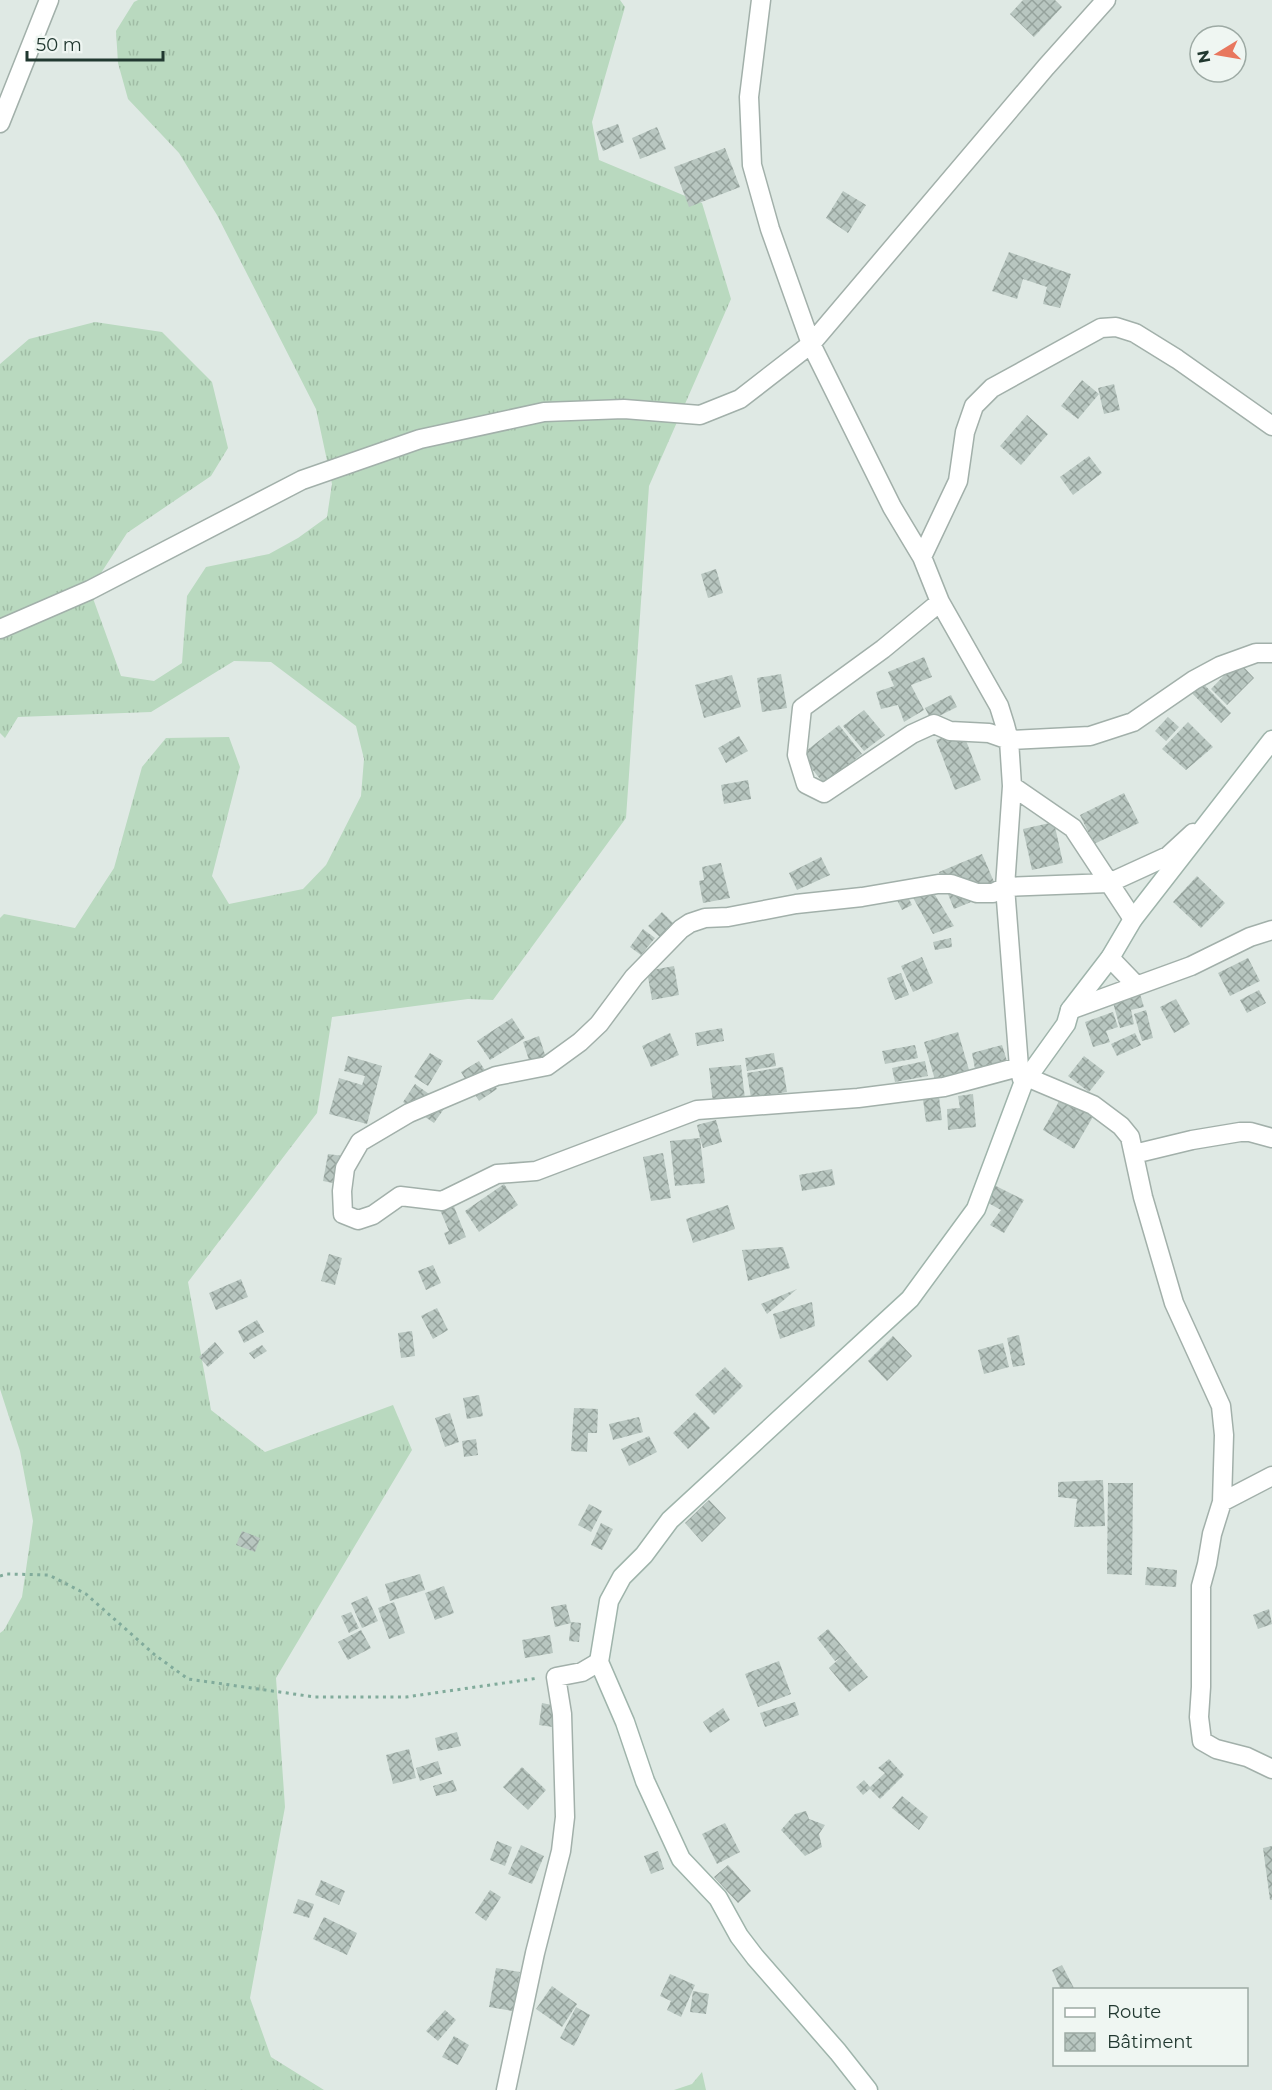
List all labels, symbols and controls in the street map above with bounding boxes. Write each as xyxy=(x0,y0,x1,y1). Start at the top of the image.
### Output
scale bar xyxy=(27,24,164,62)
north arrow xyxy=(1188,24,1248,84)
text: 50 m xyxy=(36,34,82,56)
text: N xyxy=(1193,49,1214,65)
legend xyxy=(1053,1988,1248,2066)
text: Route xyxy=(1107,2001,1161,2023)
text: Bâtiment xyxy=(1107,2031,1193,2053)

